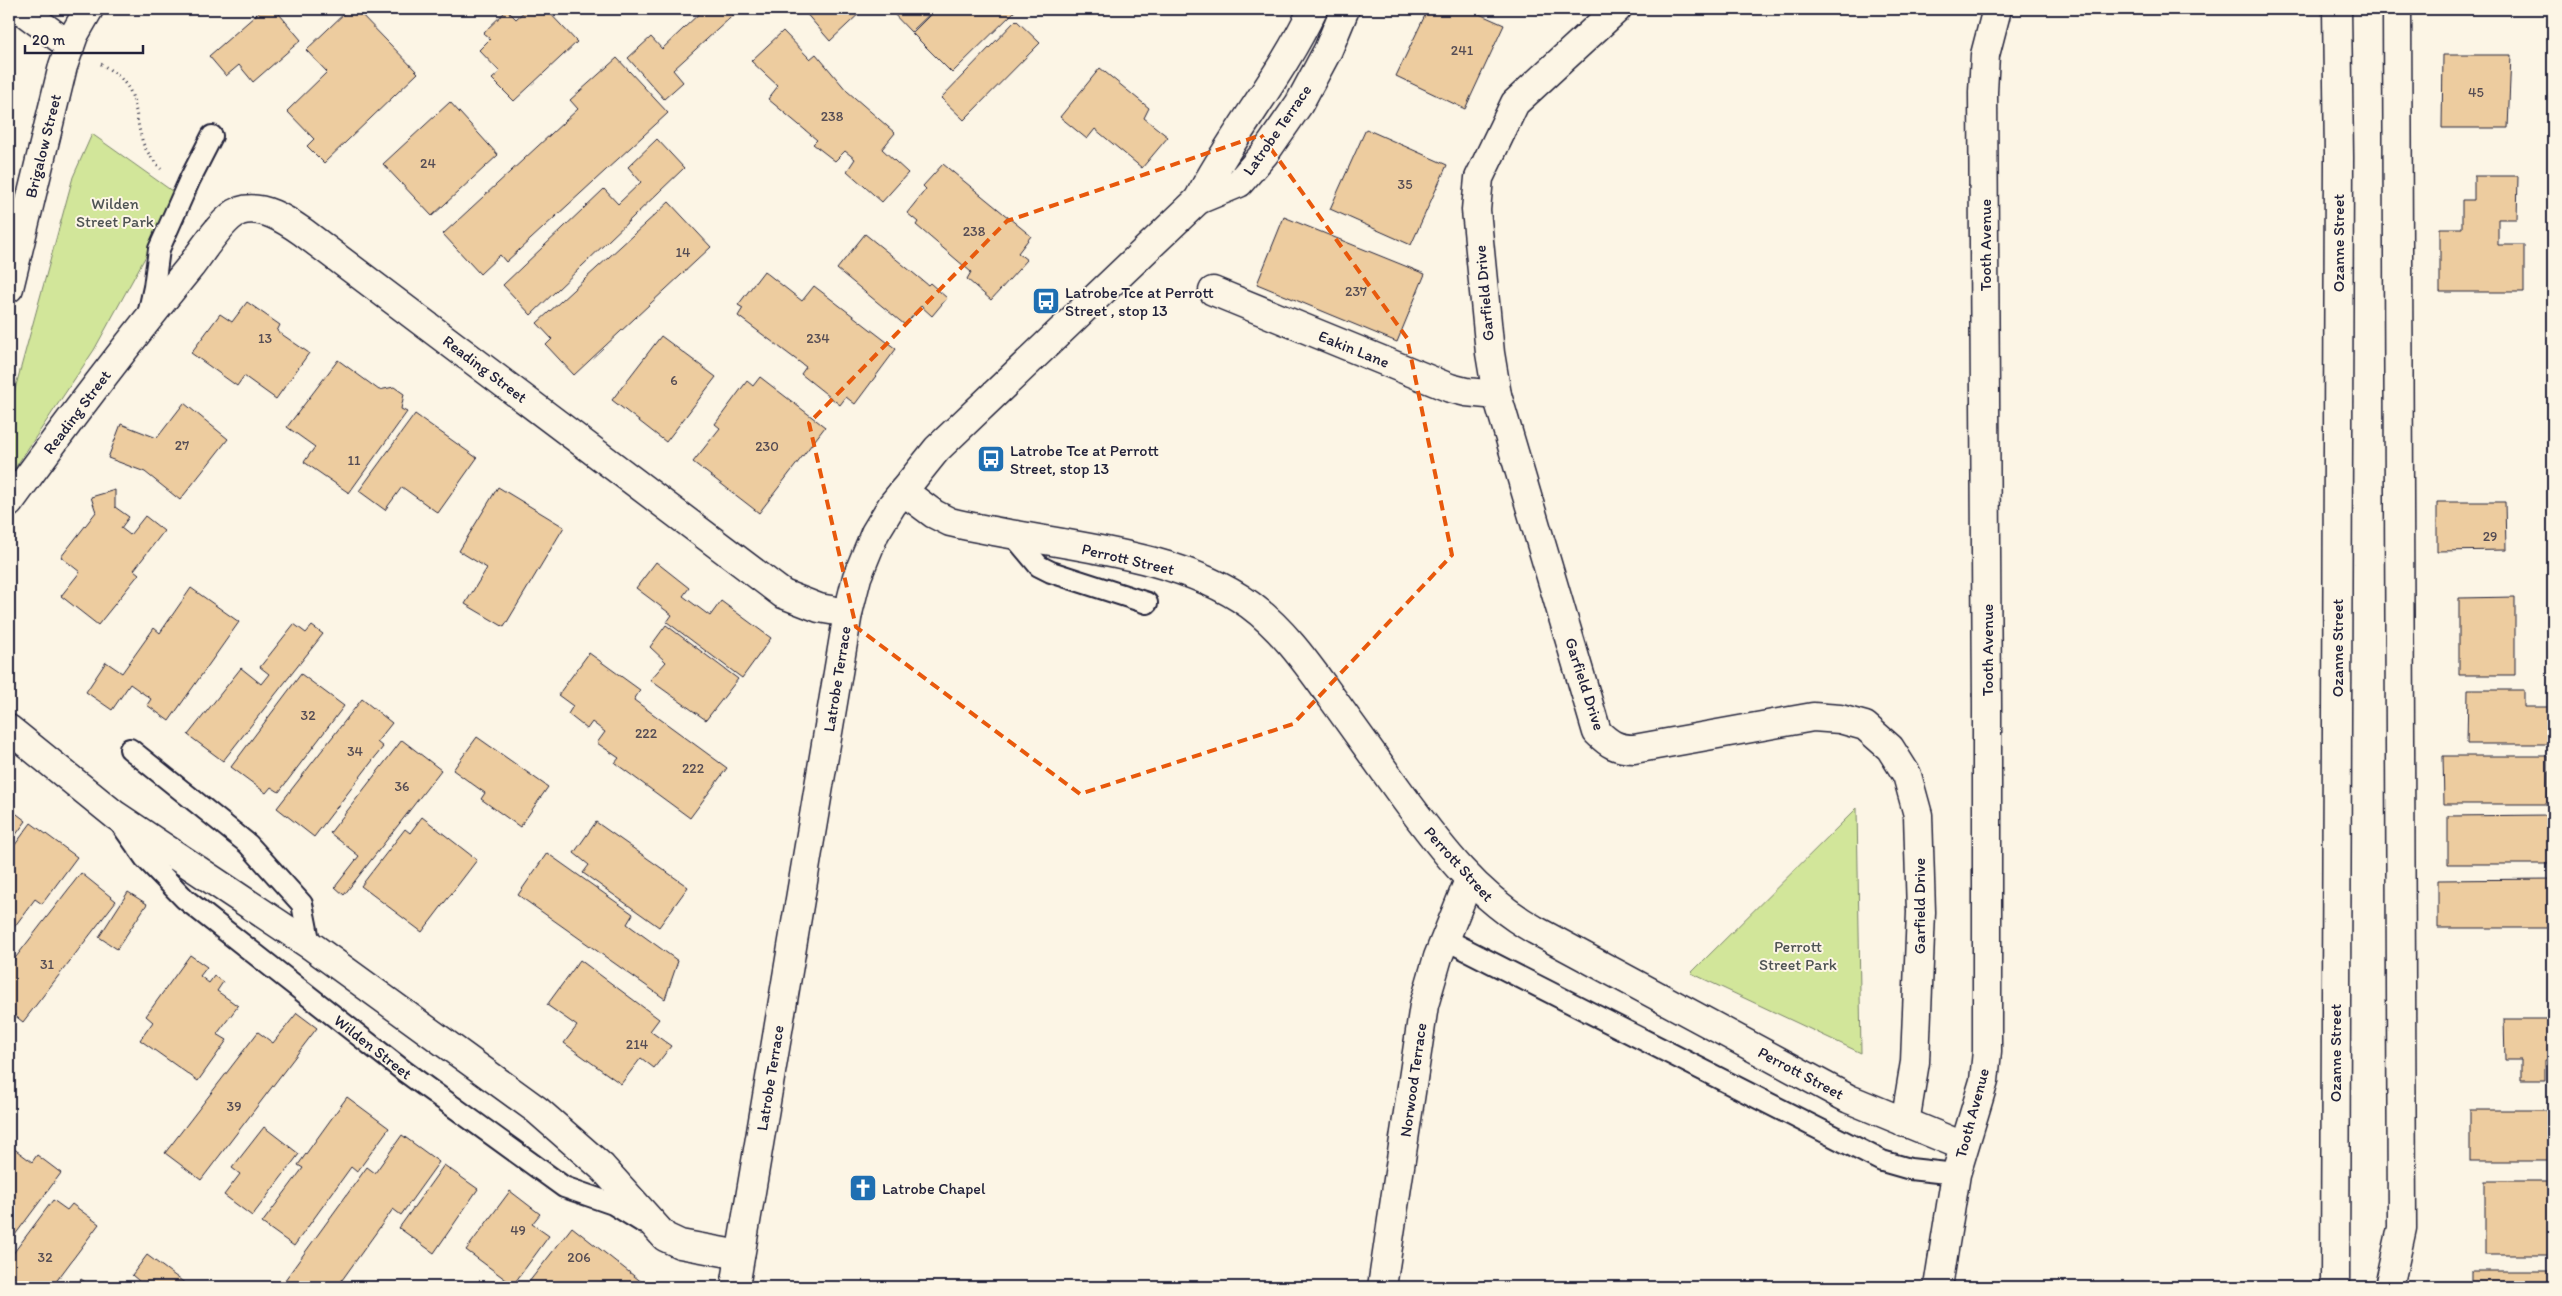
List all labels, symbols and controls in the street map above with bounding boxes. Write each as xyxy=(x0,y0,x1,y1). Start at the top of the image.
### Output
scale bar xyxy=(25,22,142,54)
text: 20 m xyxy=(32,31,66,49)
house number: 241 xyxy=(1451,42,1474,59)
street label: Latrobe Terrace xyxy=(1239,81,1316,179)
house number: 45 xyxy=(2468,84,2484,101)
street label: Brigalow Street xyxy=(21,92,65,200)
house number: 238 xyxy=(821,108,844,125)
house number: 24 xyxy=(420,155,436,172)
house number: 35 xyxy=(1398,176,1412,193)
park label: Wilden Street Park xyxy=(76,194,154,231)
street label: Ozanne Street xyxy=(2329,194,2348,292)
street label: Tooth Avenue xyxy=(1976,199,1995,291)
house number: 238 xyxy=(963,223,986,240)
house number: 14 xyxy=(676,244,691,261)
street label: Garfield Drive xyxy=(1470,244,1498,342)
place label: Latrobe Tce at Perrott Street , stop 13 xyxy=(1065,283,1214,320)
house number: 237 xyxy=(1345,283,1367,300)
bus stop icon: Latrobe Tce at Perrott Street , stop 13 xyxy=(1031,286,1061,316)
street label: Eakin Lane xyxy=(1316,326,1392,372)
house number: 13 xyxy=(258,330,272,347)
house number: 234 xyxy=(806,330,830,347)
street label: Reading Street xyxy=(439,331,531,407)
street label: Reading Street xyxy=(39,366,115,458)
house number: 6 xyxy=(670,372,678,389)
house number: 27 xyxy=(175,437,189,454)
house number: 230 xyxy=(755,438,779,455)
place label: Latrobe Tce at Perrott Street, stop 13 xyxy=(1010,441,1159,478)
bus stop icon: Latrobe Tce at Perrott Street, stop 13 xyxy=(976,444,1006,474)
house number: 11 xyxy=(348,452,361,469)
house number: 29 xyxy=(2483,528,2497,545)
street label: Perrott Street xyxy=(1080,539,1176,579)
street label: Ozanne Street xyxy=(2328,599,2347,697)
street label: Tooth Avenue xyxy=(1978,604,1997,696)
street label: Latrobe Terrace xyxy=(819,625,855,733)
street label: Garfield Drive xyxy=(1561,635,1609,733)
house number: 32 xyxy=(301,707,316,724)
house number: 222 xyxy=(635,725,658,742)
house number: 34 xyxy=(347,743,364,760)
house number: 222 xyxy=(682,760,705,777)
house number: 36 xyxy=(394,778,410,795)
street label: Perrott Street xyxy=(1420,823,1498,905)
street label: Garfield Drive xyxy=(1910,858,1929,954)
park label: Perrott Street Park xyxy=(1759,937,1837,974)
house number: 31 xyxy=(40,956,55,973)
street label: Ozanne Street xyxy=(2326,1004,2345,1102)
street label: Wilden Street xyxy=(330,1011,416,1083)
street label: Norwood Terrace xyxy=(1396,1021,1430,1138)
street label: Latrobe Terrace xyxy=(752,1024,788,1132)
house number: 214 xyxy=(626,1036,649,1053)
street label: Perrott Street xyxy=(1755,1042,1847,1104)
street label: Tooth Avenue xyxy=(1951,1066,1993,1160)
house number: 39 xyxy=(227,1098,241,1115)
church icon: Latrobe Chapel xyxy=(848,1173,878,1203)
place label: Latrobe Chapel xyxy=(882,1179,986,1198)
house number: 49 xyxy=(510,1222,526,1239)
house number: 32 xyxy=(38,1249,53,1266)
house number: 206 xyxy=(567,1249,591,1266)

